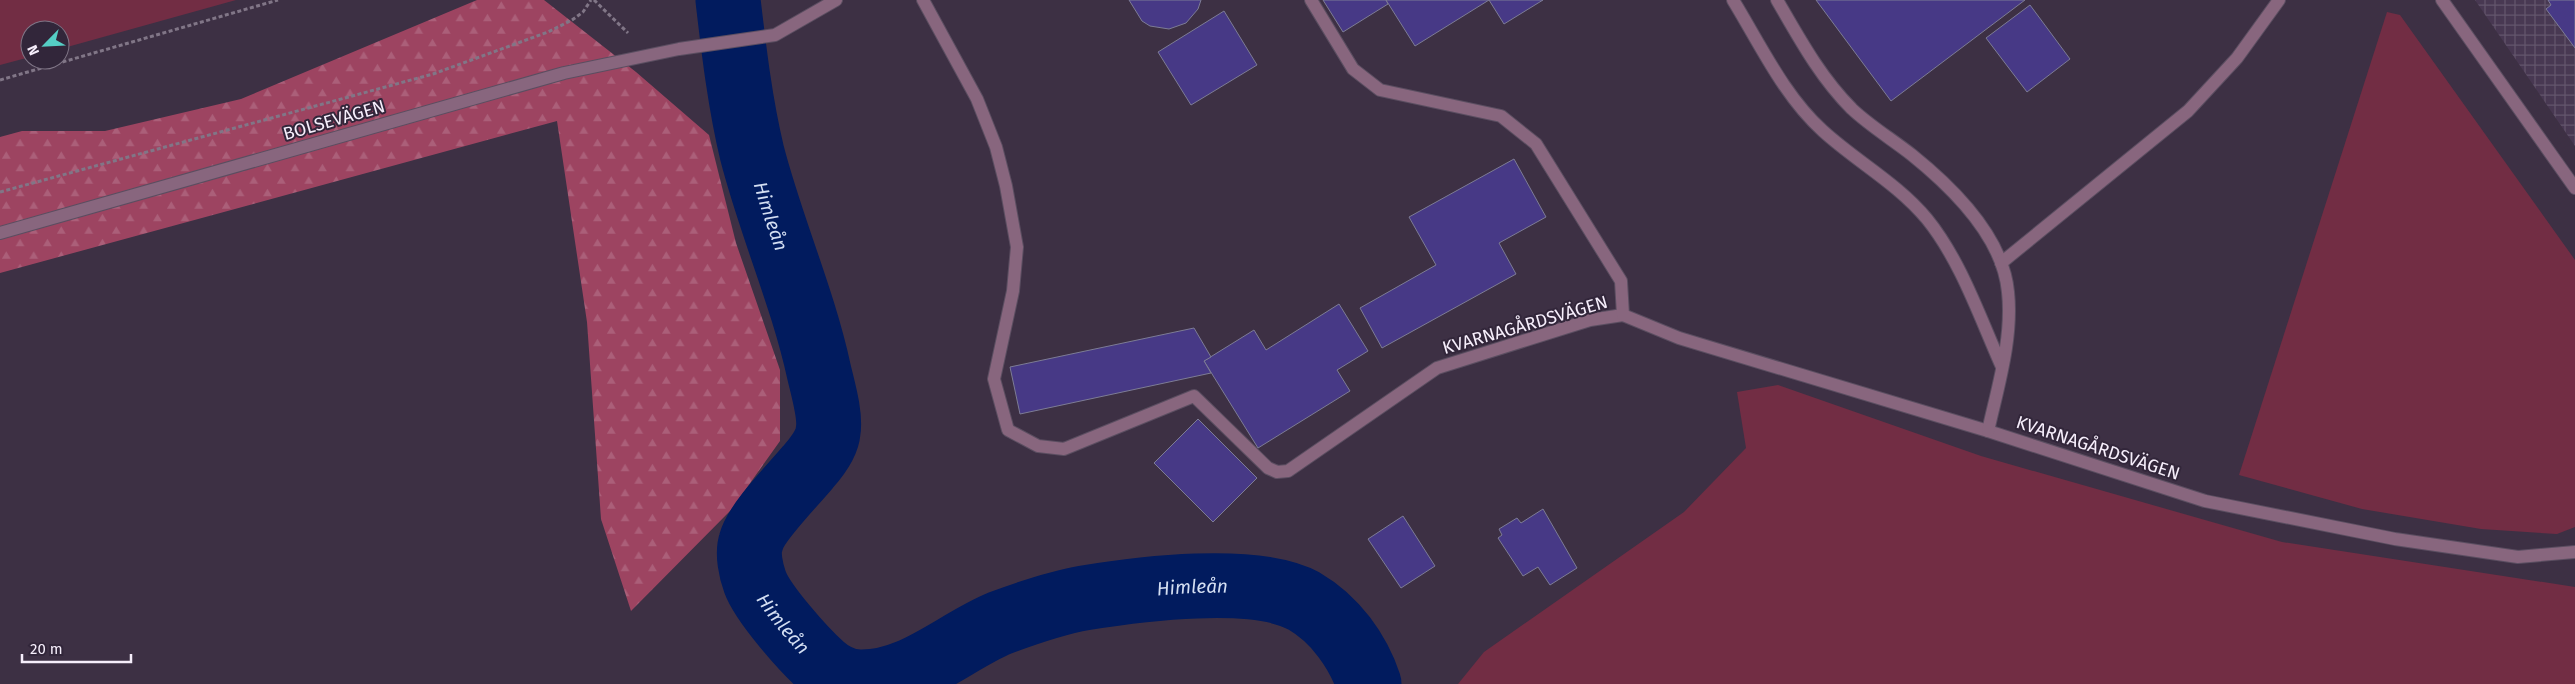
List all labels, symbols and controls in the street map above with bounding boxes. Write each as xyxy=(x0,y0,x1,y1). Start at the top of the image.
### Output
north arrow xyxy=(20,20,70,70)
text: N xyxy=(24,42,43,58)
street label: BOLSEVÄGEN xyxy=(281,95,387,145)
water label: Himleån xyxy=(749,179,793,254)
street label: KVARNAGÅRDSVÄGEN xyxy=(1440,290,1610,359)
street label: KVARNAGÅRDSVÄGEN xyxy=(2013,410,2183,485)
water label: Himleån xyxy=(1156,575,1228,601)
water label: Himleån xyxy=(752,589,815,659)
scale bar xyxy=(22,632,131,664)
text: 20 m xyxy=(30,640,63,658)

